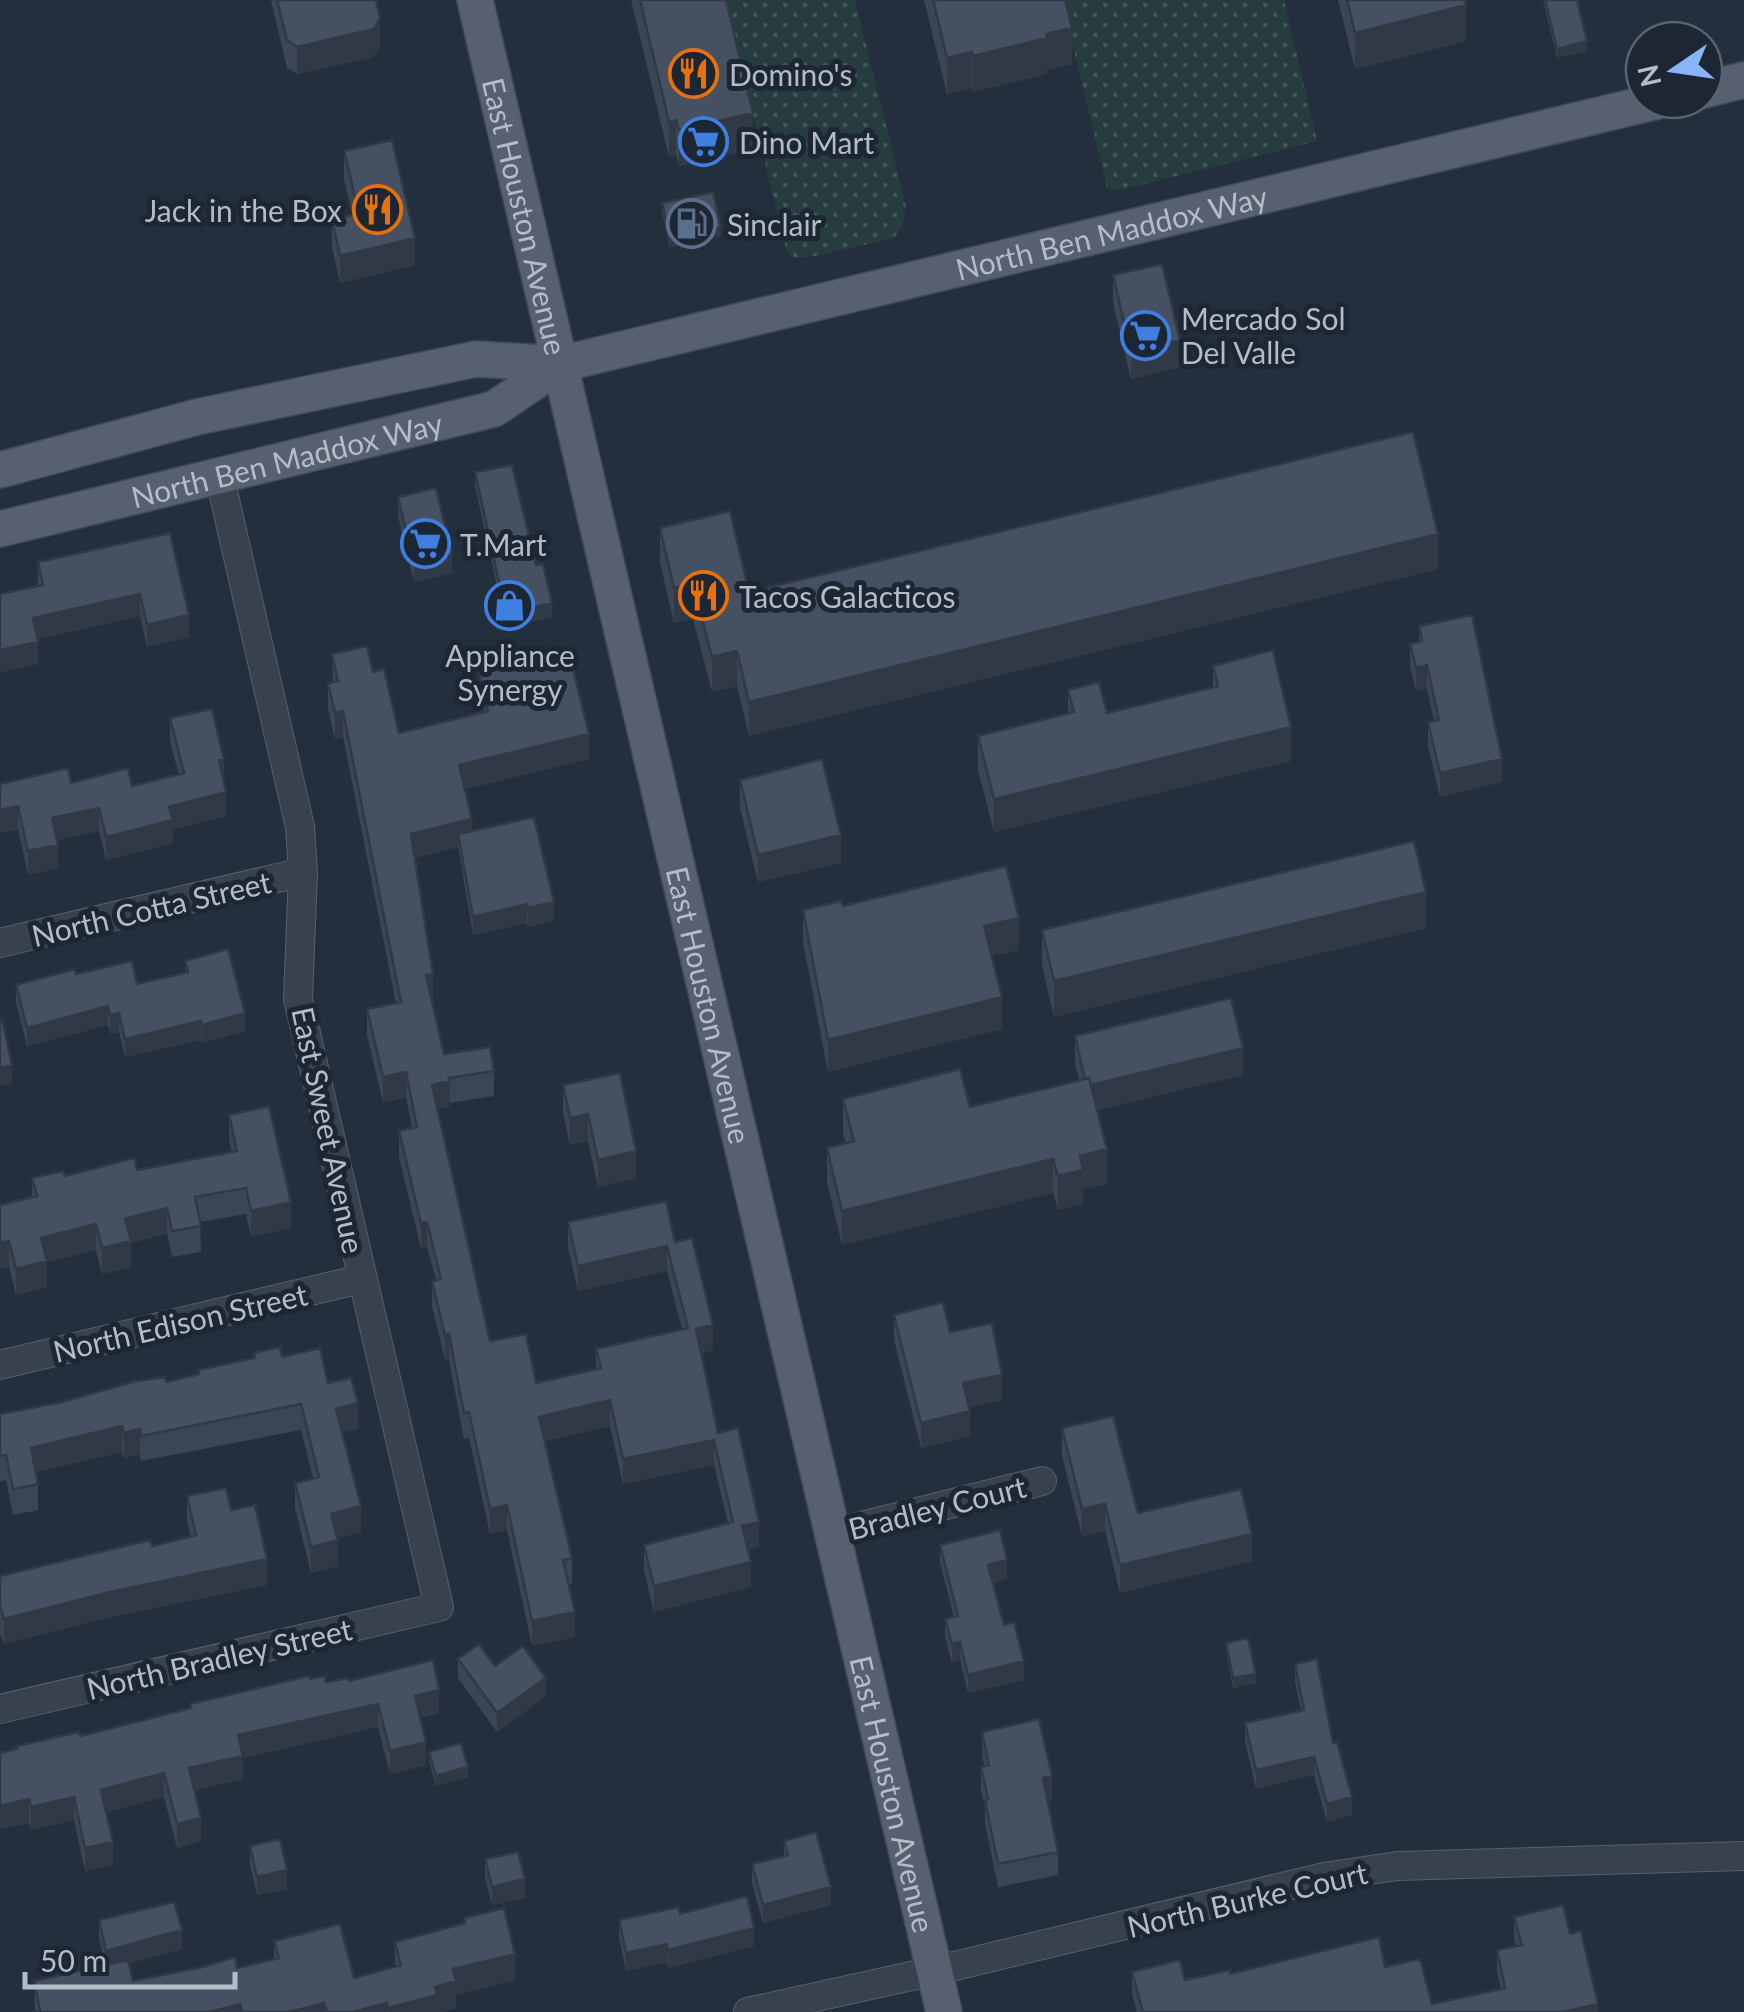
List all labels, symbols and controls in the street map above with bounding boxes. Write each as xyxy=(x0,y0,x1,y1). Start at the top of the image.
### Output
north arrow xyxy=(1624,20,1724,120)
restaurant icon: Domino's xyxy=(668,48,720,100)
place label: Domino's xyxy=(729,56,852,92)
text: N xyxy=(1630,62,1668,90)
street label: East Houston Avenue xyxy=(476,74,575,358)
supermarket icon: Dino Mart xyxy=(678,116,730,168)
place label: Dino Mart xyxy=(739,124,874,160)
street label: North Ben Maddox Way xyxy=(952,177,1271,287)
restaurant icon: Jack in the Box xyxy=(351,184,403,236)
place label: Jack in the Box xyxy=(145,192,342,228)
fuel station icon: Sinclair xyxy=(666,198,718,250)
place label: Sinclair xyxy=(727,206,822,242)
place label: Mercado Sol Del Valle xyxy=(1181,300,1346,370)
supermarket icon: Mercado Sol Del Valle xyxy=(1120,309,1172,361)
street label: North Ben Maddox Way xyxy=(127,404,446,515)
supermarket icon: T.Mart xyxy=(399,518,451,570)
place label: T.Mart xyxy=(460,526,547,562)
restaurant icon: Tacos Galacticos xyxy=(678,570,730,622)
place label: Tacos Galacticos xyxy=(739,578,956,614)
shop icon: Appliance Synergy xyxy=(484,580,536,632)
place label: Appliance Synergy xyxy=(445,637,575,707)
street label: North Cotta Street xyxy=(28,863,274,953)
street label: East Houston Avenue xyxy=(660,863,759,1147)
street label: East Sweet Avenue xyxy=(285,1004,373,1256)
street label: North Edison Street xyxy=(49,1275,311,1369)
street label: Bradley Court xyxy=(845,1468,1030,1546)
street label: North Bradley Street xyxy=(83,1610,355,1706)
street label: East Houston Avenue xyxy=(843,1652,943,1936)
street label: North Burke Court xyxy=(1123,1854,1371,1944)
scale bar xyxy=(25,1927,235,1989)
text: 50 m xyxy=(40,1942,107,1978)

